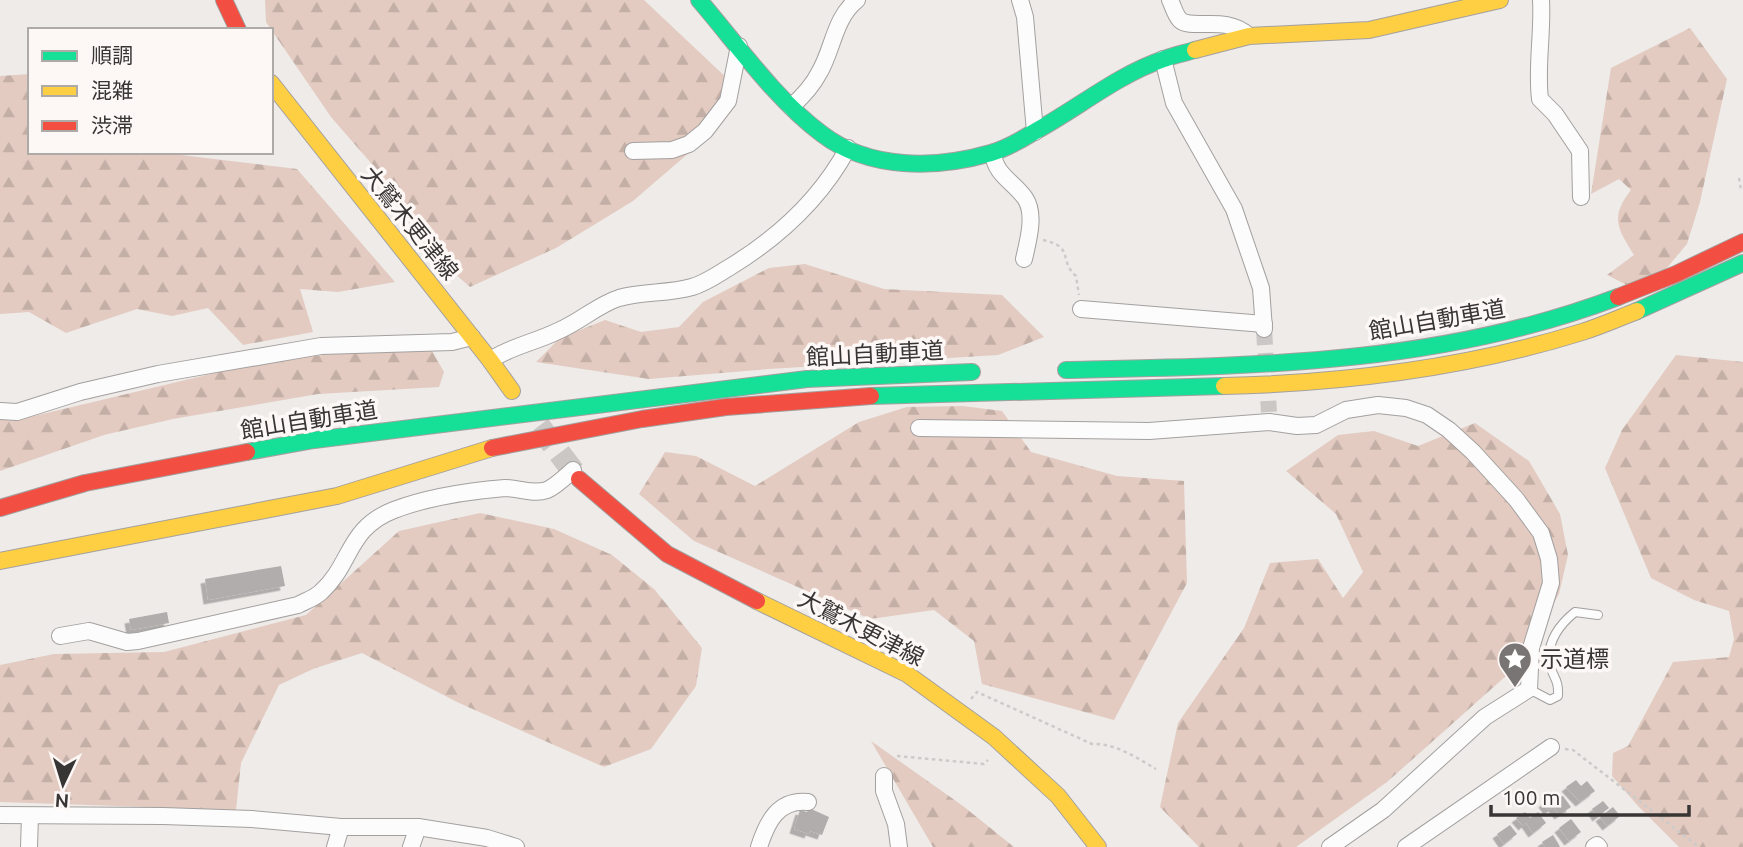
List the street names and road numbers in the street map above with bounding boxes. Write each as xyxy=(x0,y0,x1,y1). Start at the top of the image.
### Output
street label: 大鷲木更津線 xyxy=(357,161,464,284)
street label: 館山自動車道 xyxy=(1367,295,1507,344)
street label: 館山自動車道 xyxy=(805,337,945,370)
street label: 館山自動車道 xyxy=(239,396,379,443)
street label: 大鷲木更津線 xyxy=(794,585,928,670)

